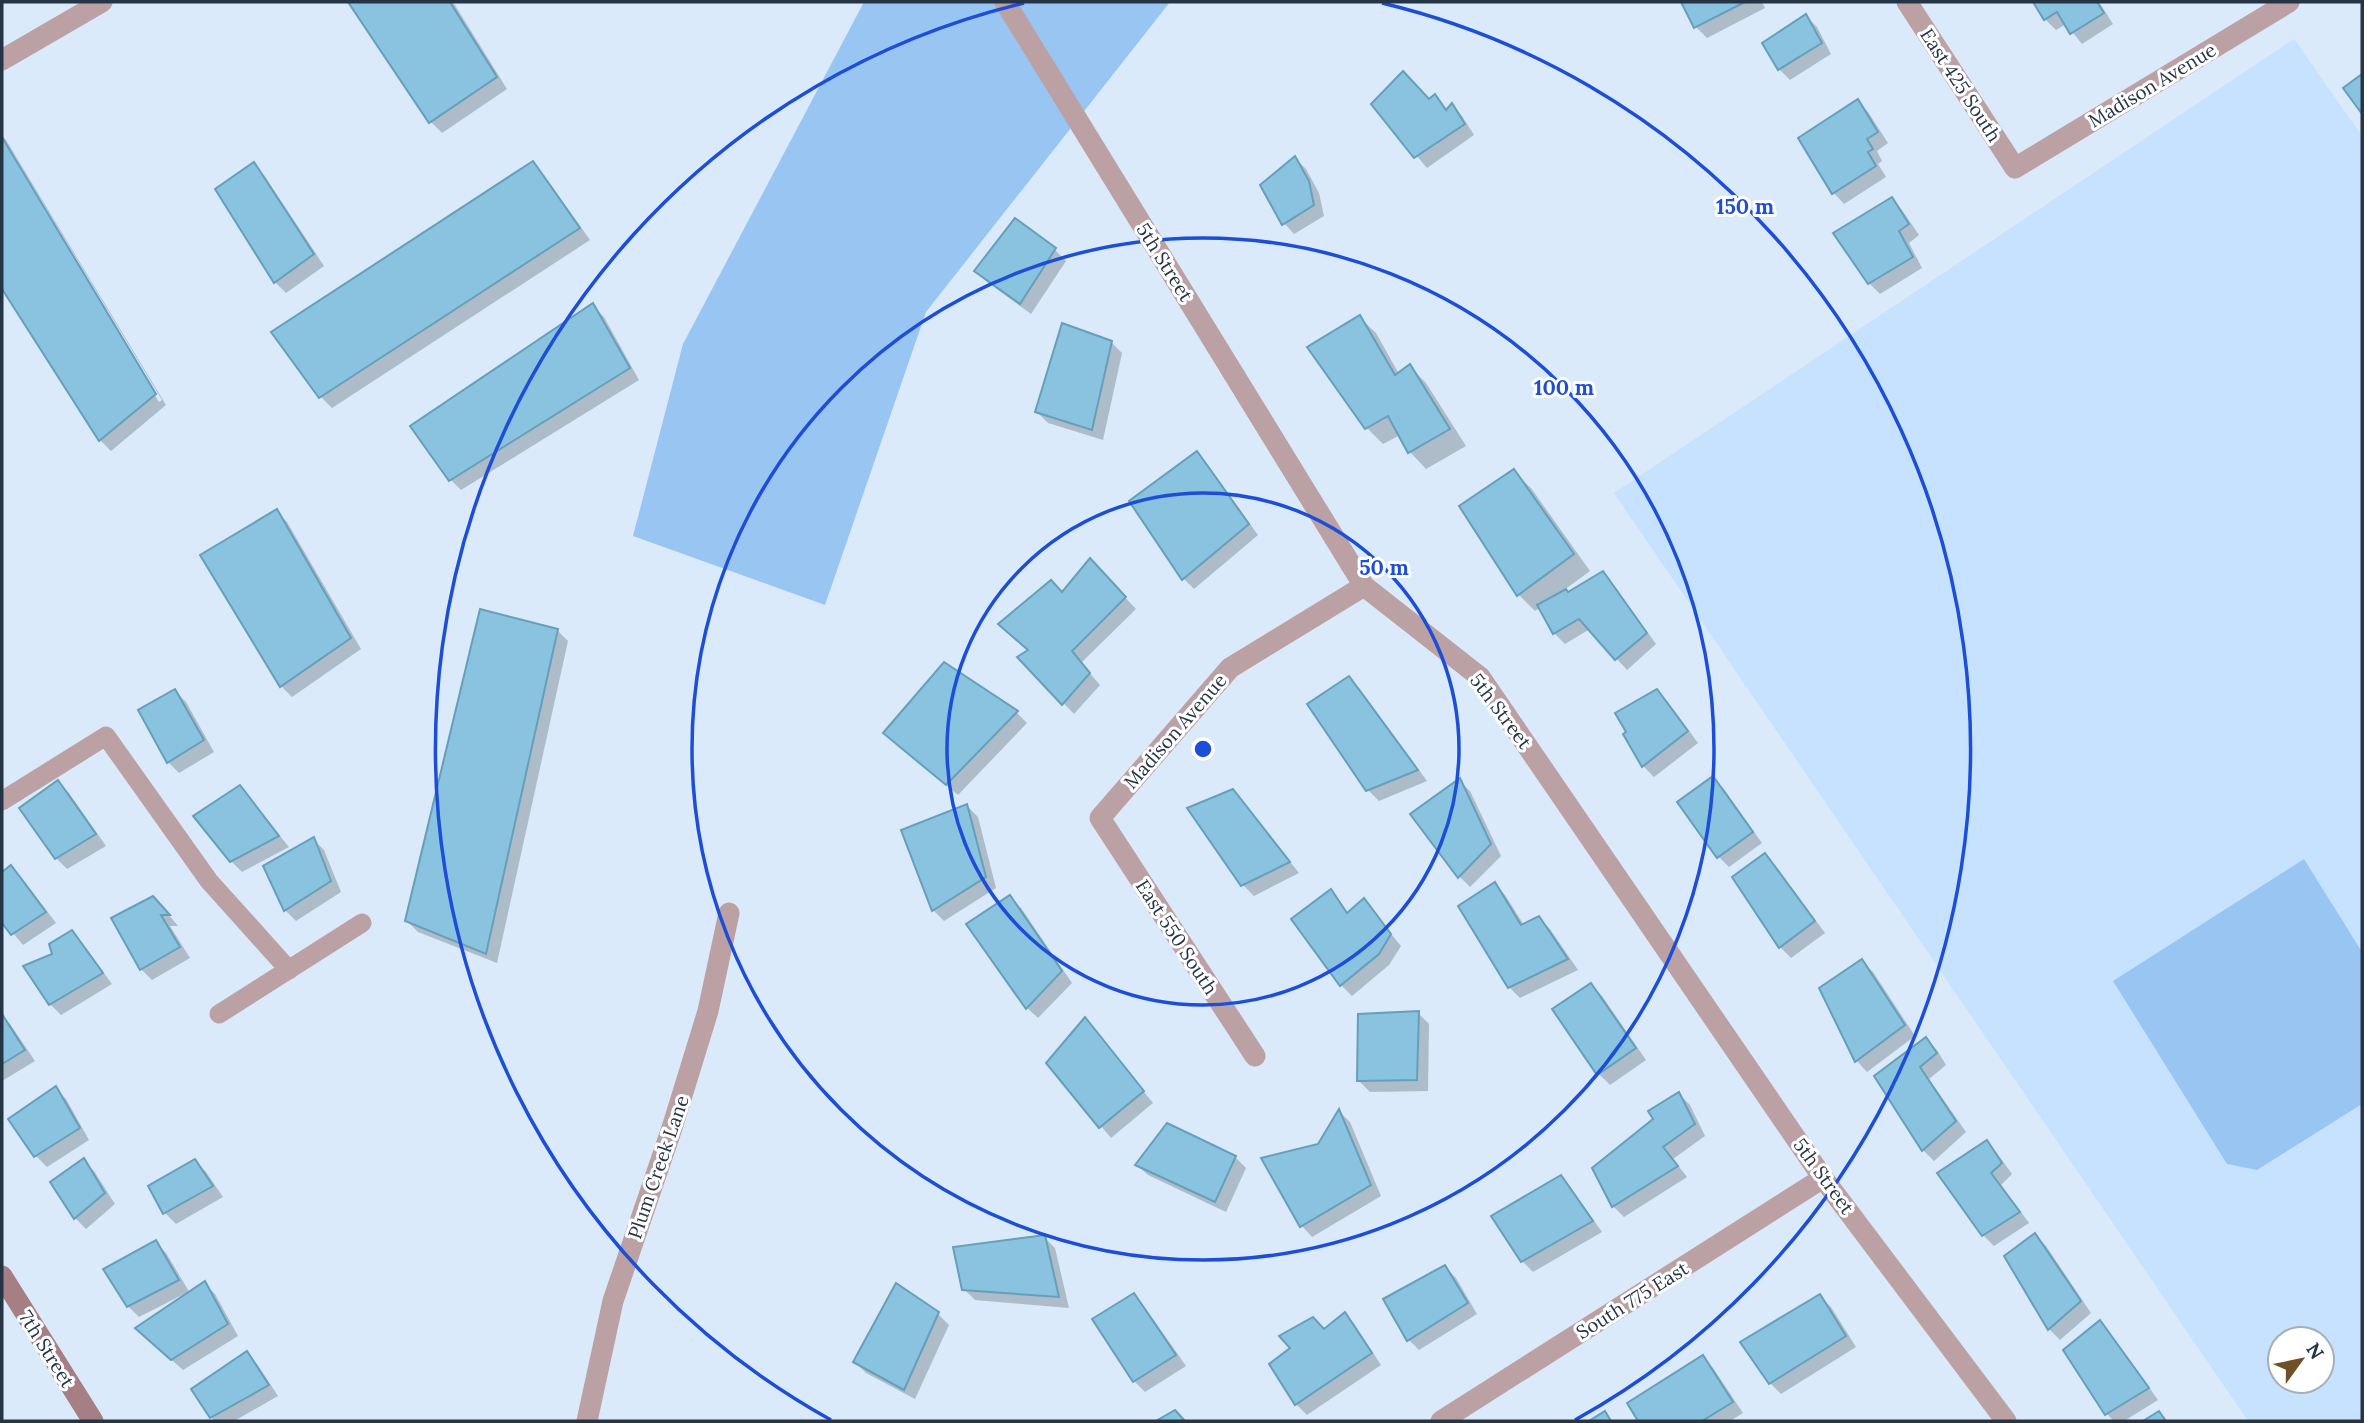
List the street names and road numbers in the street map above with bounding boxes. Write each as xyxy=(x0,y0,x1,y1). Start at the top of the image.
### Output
street label: East 425 South xyxy=(1915,24,2007,146)
street label: Madison Avenue xyxy=(2084,37,2220,133)
street label: 5th Street xyxy=(1132,218,1199,306)
street label: Madison Avenue xyxy=(1118,668,1232,794)
street label: 5th Street xyxy=(1465,669,1537,754)
street label: East 550 South xyxy=(1131,875,1223,999)
street label: Plum Creek Lane xyxy=(622,1092,694,1242)
street label: 5th Street xyxy=(1788,1133,1860,1219)
street label: South 775 East xyxy=(1572,1256,1693,1344)
street label: 7th Street xyxy=(14,1306,80,1393)

